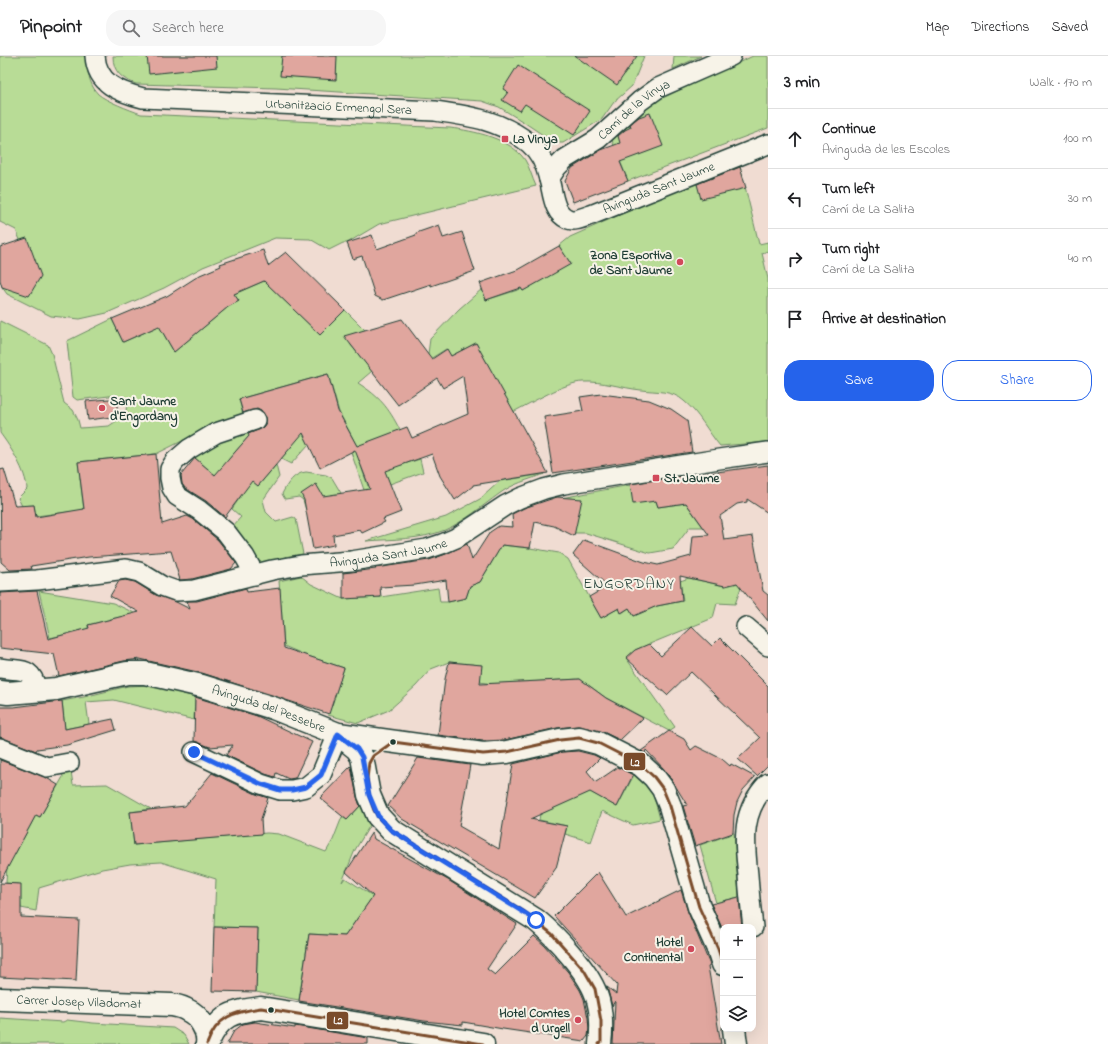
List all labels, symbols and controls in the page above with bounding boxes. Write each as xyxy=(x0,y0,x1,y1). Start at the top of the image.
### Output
search box xyxy=(106,10,386,46)
text: Pinpoint xyxy=(20,14,82,41)
icon: search xyxy=(120,17,142,39)
text: Search here xyxy=(152,17,224,39)
text: Map xyxy=(926,17,949,38)
text: Directions xyxy=(971,17,1029,38)
text: Saved xyxy=(1051,17,1088,38)
text: 3 min xyxy=(784,70,820,95)
text: Walk · 170 m xyxy=(1029,73,1092,92)
street label: Camí de la Vinya xyxy=(593,74,673,144)
street label: Urbanització Ermengol Sera xyxy=(265,94,412,119)
text: Continue xyxy=(822,118,876,140)
icon: ahead xyxy=(784,128,806,150)
text: 100 m xyxy=(1063,129,1092,148)
place label: La Vinya xyxy=(513,130,558,151)
marker: La Vinya xyxy=(500,134,510,144)
text: Avinguda de les Escoles xyxy=(822,140,950,159)
street label: Avinguda Sant Jaume xyxy=(600,157,718,219)
text: Turn left xyxy=(822,178,875,200)
icon: left xyxy=(784,188,806,210)
text: 30 m xyxy=(1068,189,1092,208)
text: Camí de La Salita xyxy=(822,200,915,219)
text: Turn right xyxy=(822,238,880,260)
place label: Zona Esportiva de Sant Jaume xyxy=(590,246,673,280)
icon: right xyxy=(784,248,806,270)
text: 40 m xyxy=(1068,249,1092,268)
marker: Zona Esportiva de Sant Jaume xyxy=(675,257,685,267)
text: Camí de La Salita xyxy=(822,260,915,279)
icon: arrive xyxy=(784,308,806,330)
text: Arrive at destination xyxy=(822,308,946,330)
button: Save xyxy=(784,360,934,401)
button: Share xyxy=(942,360,1092,401)
place label: Sant Jaume d'Engordany xyxy=(110,392,178,428)
marker: Sant Jaume d'Engordany xyxy=(97,403,107,413)
place label: St. Jaume xyxy=(664,469,720,488)
marker: St. Jaume xyxy=(651,473,661,483)
street label: Avinguda Sant Jaume xyxy=(329,533,450,572)
district label: ENGORDANY xyxy=(583,573,675,595)
street label: Avinguda del Pessebre xyxy=(209,680,329,738)
unlabelled marker xyxy=(388,737,398,747)
route end xyxy=(185,743,203,761)
line badge: L2 xyxy=(623,752,646,771)
text: L2 xyxy=(630,755,640,771)
route start xyxy=(527,911,545,929)
map controls xyxy=(720,924,756,1032)
button: + xyxy=(720,924,756,960)
place label: Hotel Continental xyxy=(624,933,683,967)
marker: Hotel Continental xyxy=(686,944,696,954)
button: − xyxy=(720,960,756,996)
street label: Carrer Josep Viladomat xyxy=(16,990,142,1013)
button: layers xyxy=(720,996,756,1032)
place label: Hotel Comtes d Urgell xyxy=(499,1004,570,1040)
unlabelled marker xyxy=(266,1005,276,1015)
line badge: L2 xyxy=(326,1011,349,1030)
text: L2 xyxy=(333,1013,343,1029)
marker: Hotel Comtes d Urgell xyxy=(573,1015,583,1025)

